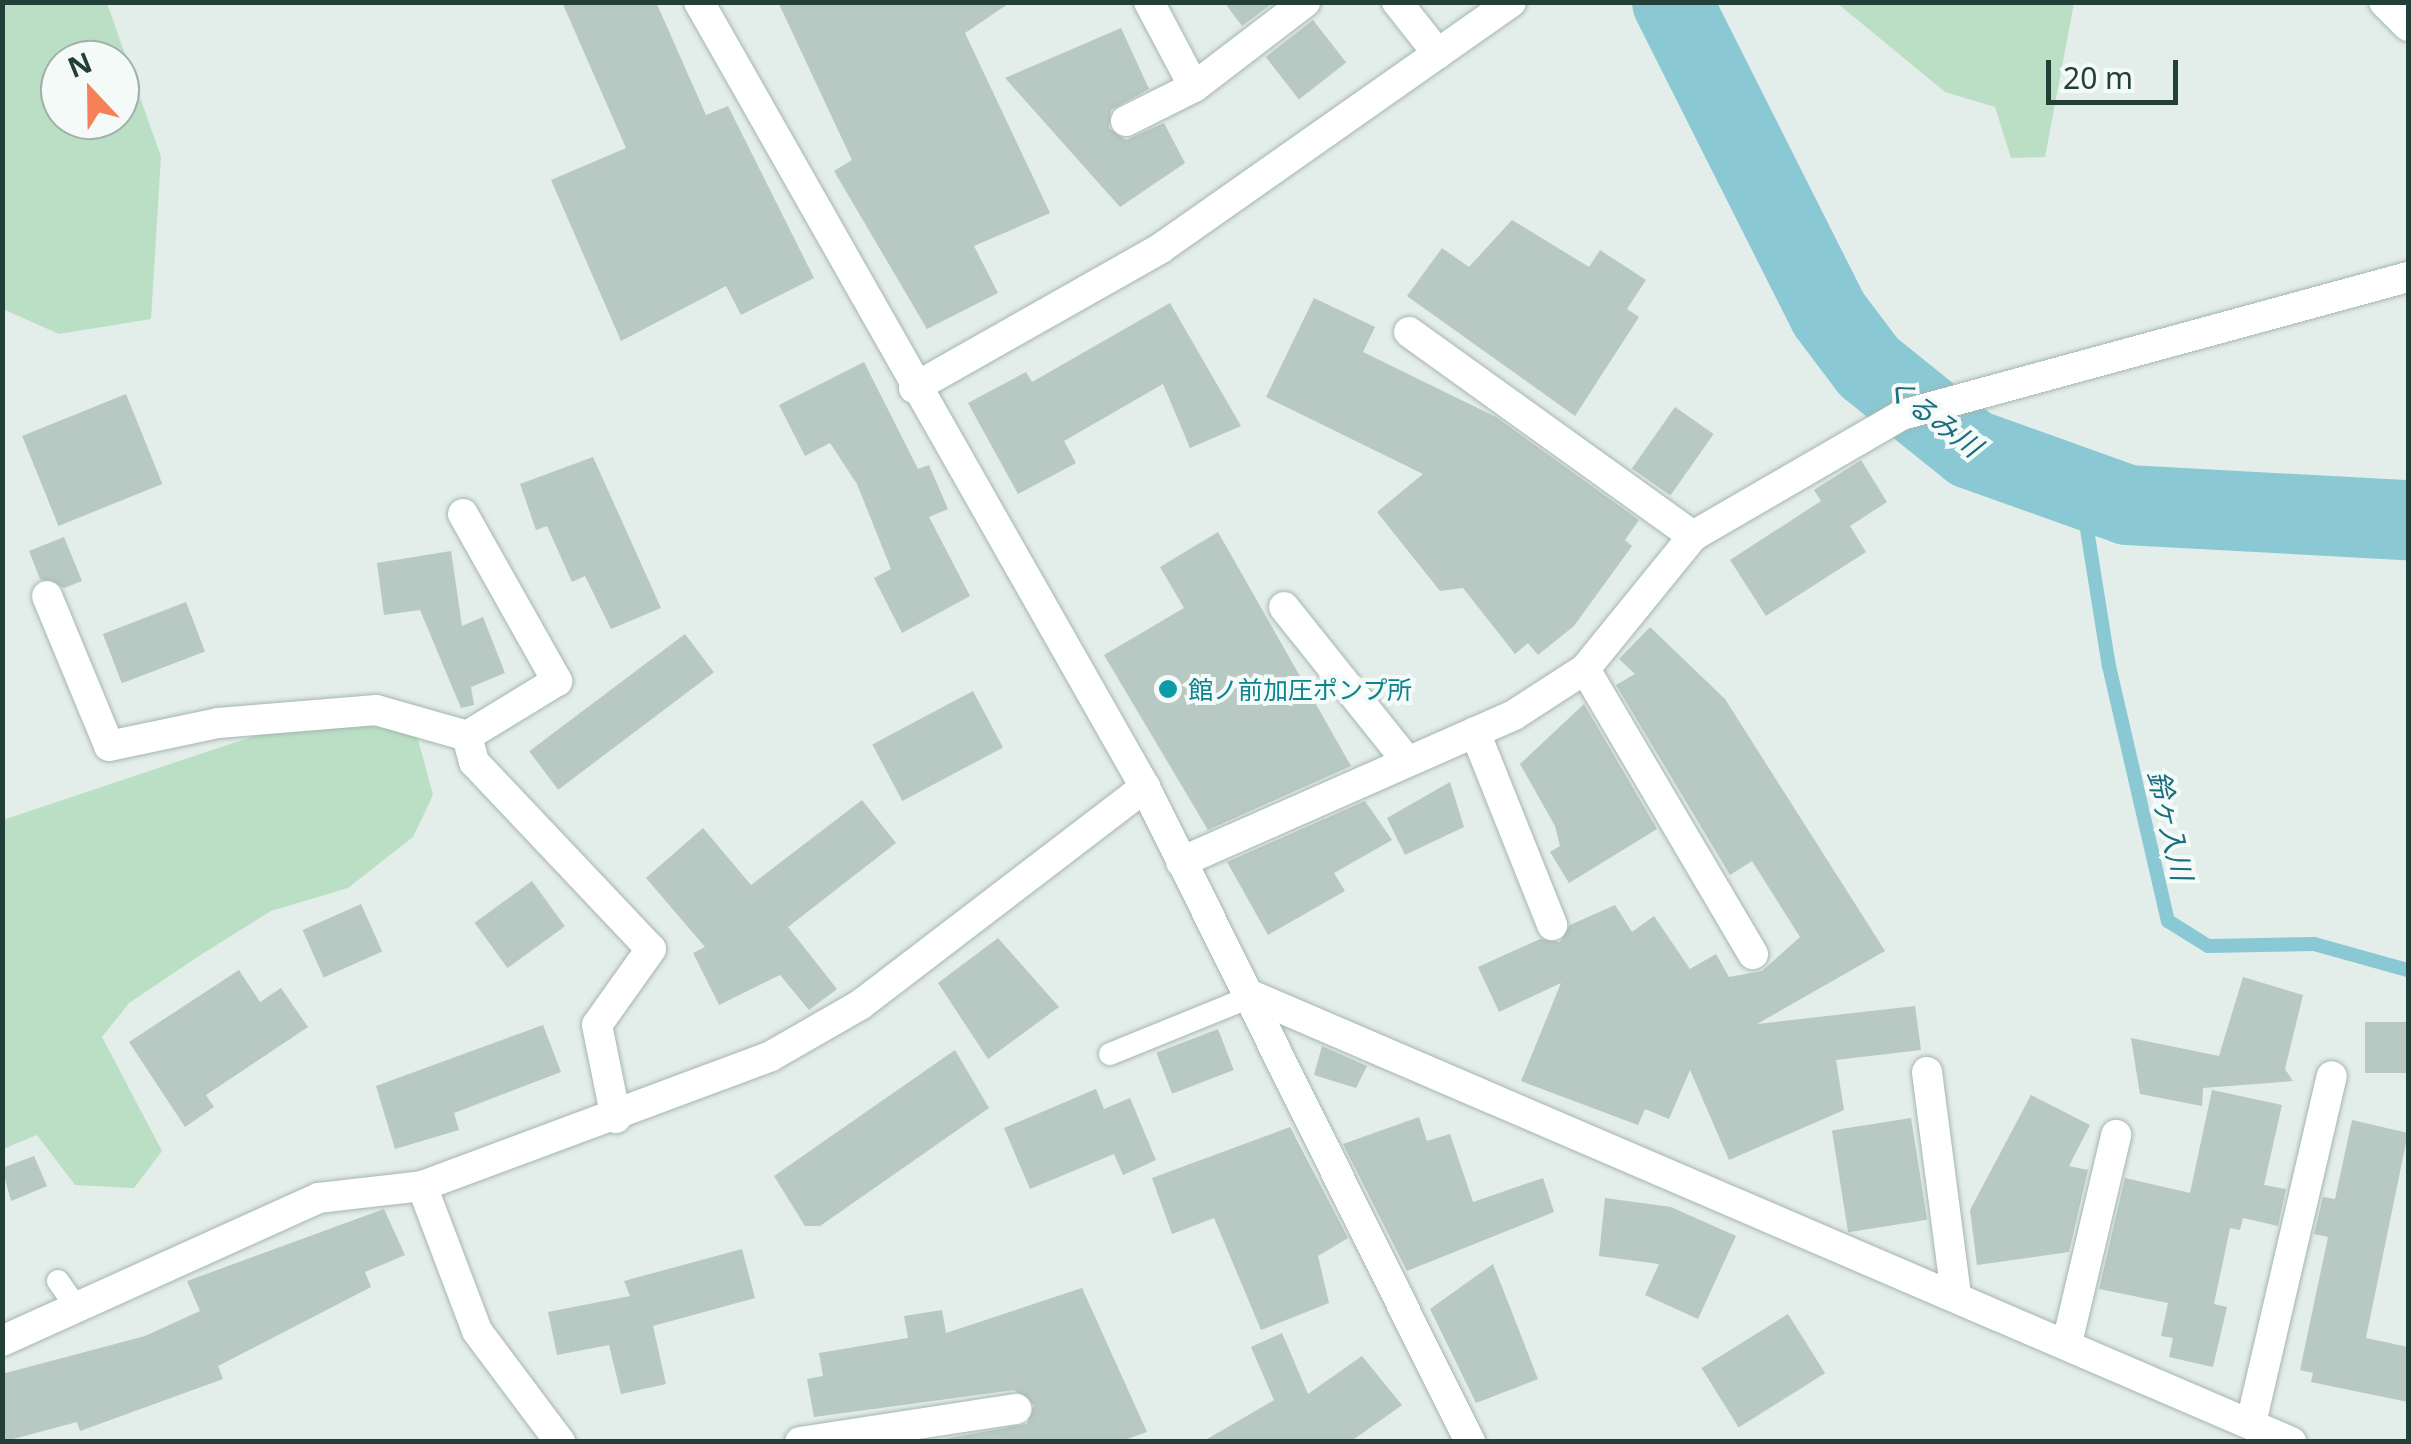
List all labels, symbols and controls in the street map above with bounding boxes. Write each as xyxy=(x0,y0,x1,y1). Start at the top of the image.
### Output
north arrow xyxy=(40,40,140,140)
scale bar xyxy=(2051,40,2184,102)
text: N xyxy=(62,42,97,86)
text: 20 m xyxy=(2063,57,2133,98)
water label: くるみ川 xyxy=(1879,369,1989,463)
place label: 館ノ前加圧ポンプ所 xyxy=(1188,674,1413,704)
marker: 館ノ前加圧ポンプ所 xyxy=(1157,678,1179,700)
water label: 鈴ヶ入川 xyxy=(2142,767,2200,883)

